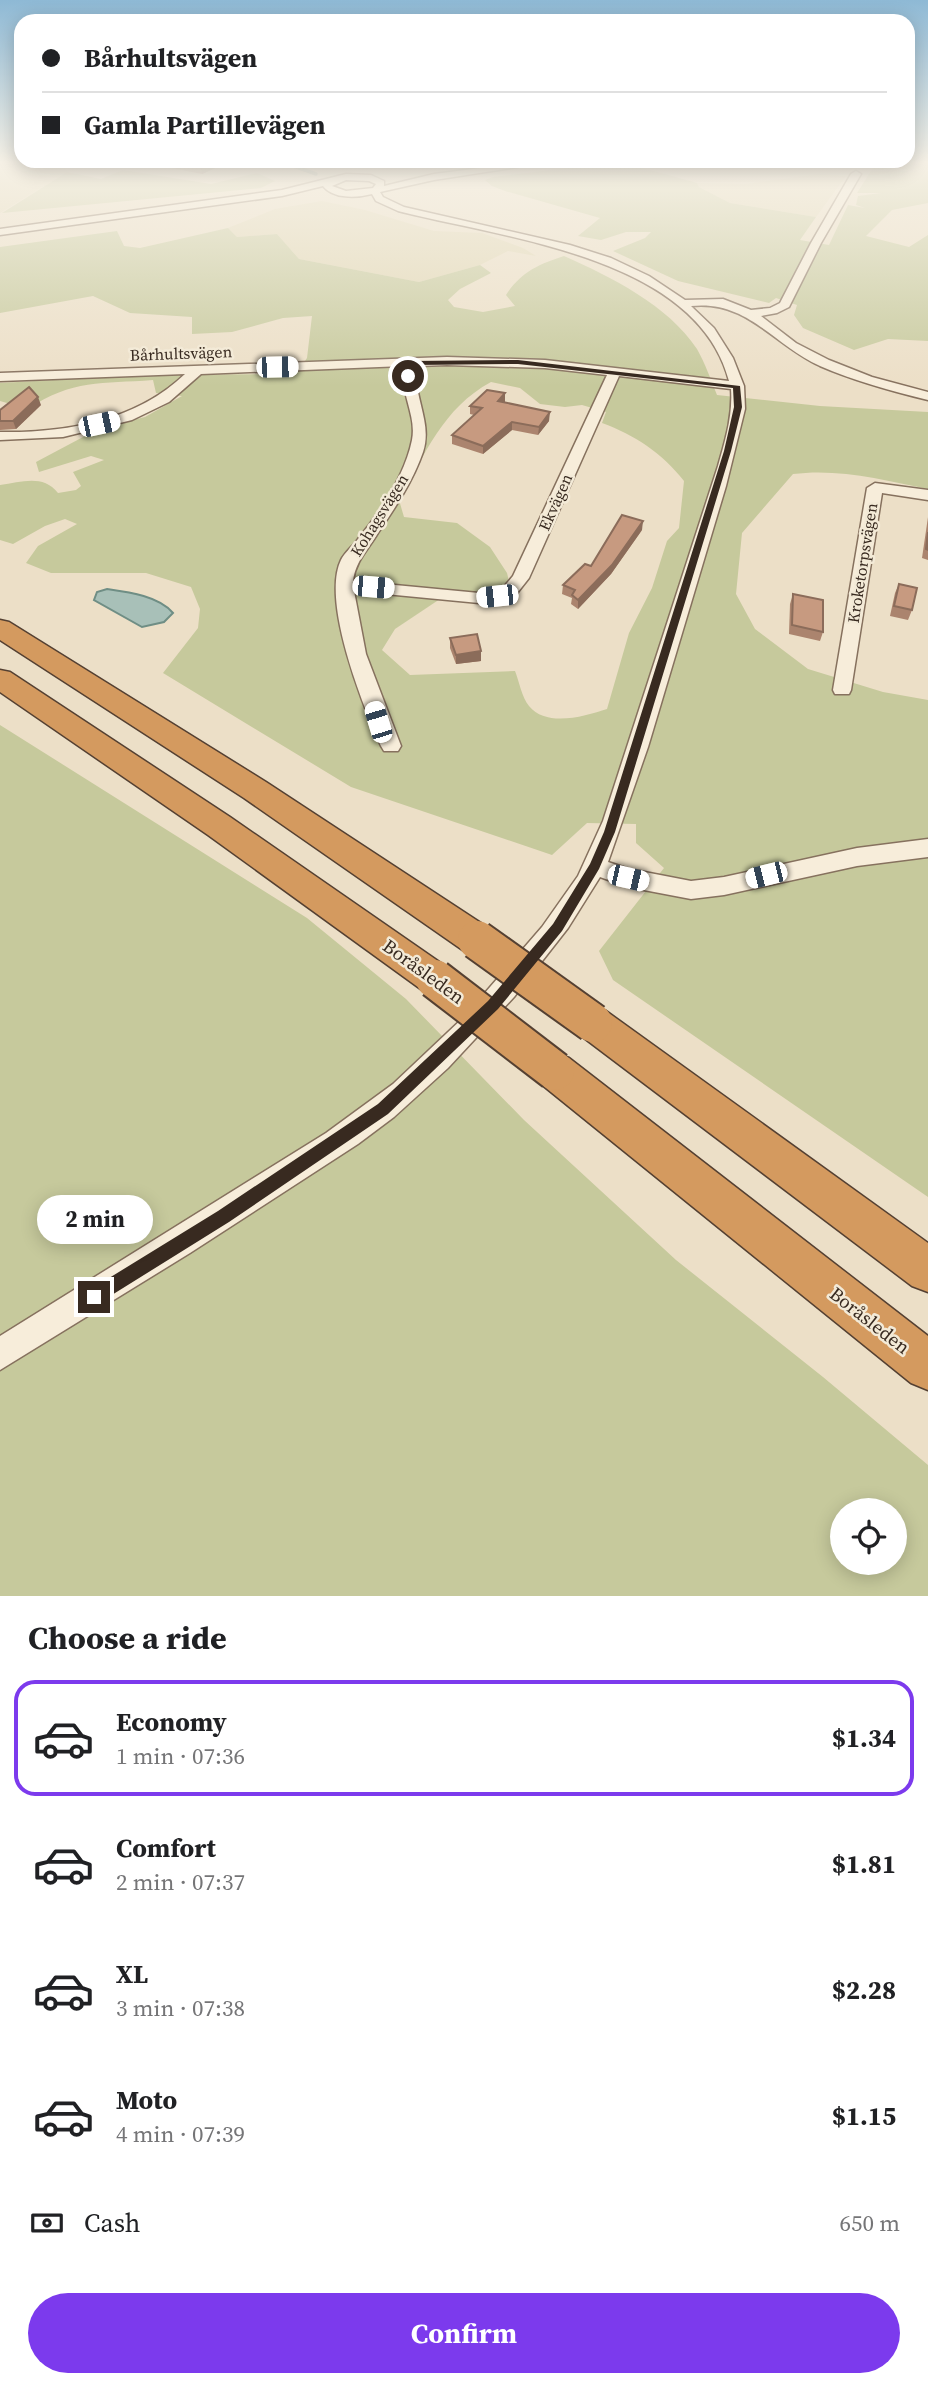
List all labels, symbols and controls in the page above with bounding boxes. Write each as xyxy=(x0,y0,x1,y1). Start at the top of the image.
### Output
text: Bårhultsvägen xyxy=(84,40,257,76)
text: Gamla Partillevägen xyxy=(84,107,325,143)
street label: Bårhultsvägen xyxy=(129,340,233,366)
car xyxy=(256,356,299,378)
route start xyxy=(392,360,424,392)
car xyxy=(77,409,122,439)
street label: Kohagsvägen xyxy=(345,469,413,561)
street label: Ekvägen xyxy=(533,470,577,534)
street label: Kroketorpsvägen xyxy=(842,501,882,625)
car xyxy=(352,575,395,599)
car xyxy=(476,583,519,609)
car xyxy=(362,699,395,745)
car xyxy=(744,860,789,890)
car xyxy=(606,863,651,893)
street label: Boråsleden xyxy=(378,932,470,1010)
callout: 2 min xyxy=(36,1196,152,1244)
text: 2 min xyxy=(65,1203,125,1235)
street label: Boråsleden xyxy=(824,1280,916,1360)
route end xyxy=(78,1281,110,1313)
map controls xyxy=(830,1498,907,1575)
button: locate xyxy=(830,1498,907,1575)
text: Choose a ride xyxy=(28,1616,227,1660)
text: Economy xyxy=(116,1704,227,1740)
icon: car xyxy=(32,1707,95,1770)
text: $1.34 xyxy=(832,1720,896,1756)
text: 1 min · 07:36 xyxy=(116,1740,245,1772)
text: Comfort xyxy=(116,1830,216,1866)
icon: car xyxy=(32,1833,95,1896)
text: $1.81 xyxy=(832,1846,896,1882)
text: 2 min · 07:37 xyxy=(116,1866,245,1898)
text: XL xyxy=(116,1956,148,1992)
icon: car xyxy=(32,1959,95,2022)
text: $2.28 xyxy=(832,1972,896,2008)
text: 3 min · 07:38 xyxy=(116,1992,245,2024)
text: Moto xyxy=(116,2082,177,2118)
icon: car xyxy=(32,2085,95,2148)
text: $1.15 xyxy=(832,2098,896,2134)
text: 4 min · 07:39 xyxy=(116,2118,245,2150)
icon: cash xyxy=(28,2204,66,2242)
text: Cash xyxy=(84,2205,140,2241)
text: 650 m xyxy=(839,2207,900,2239)
button: Confirm xyxy=(28,2293,900,2373)

